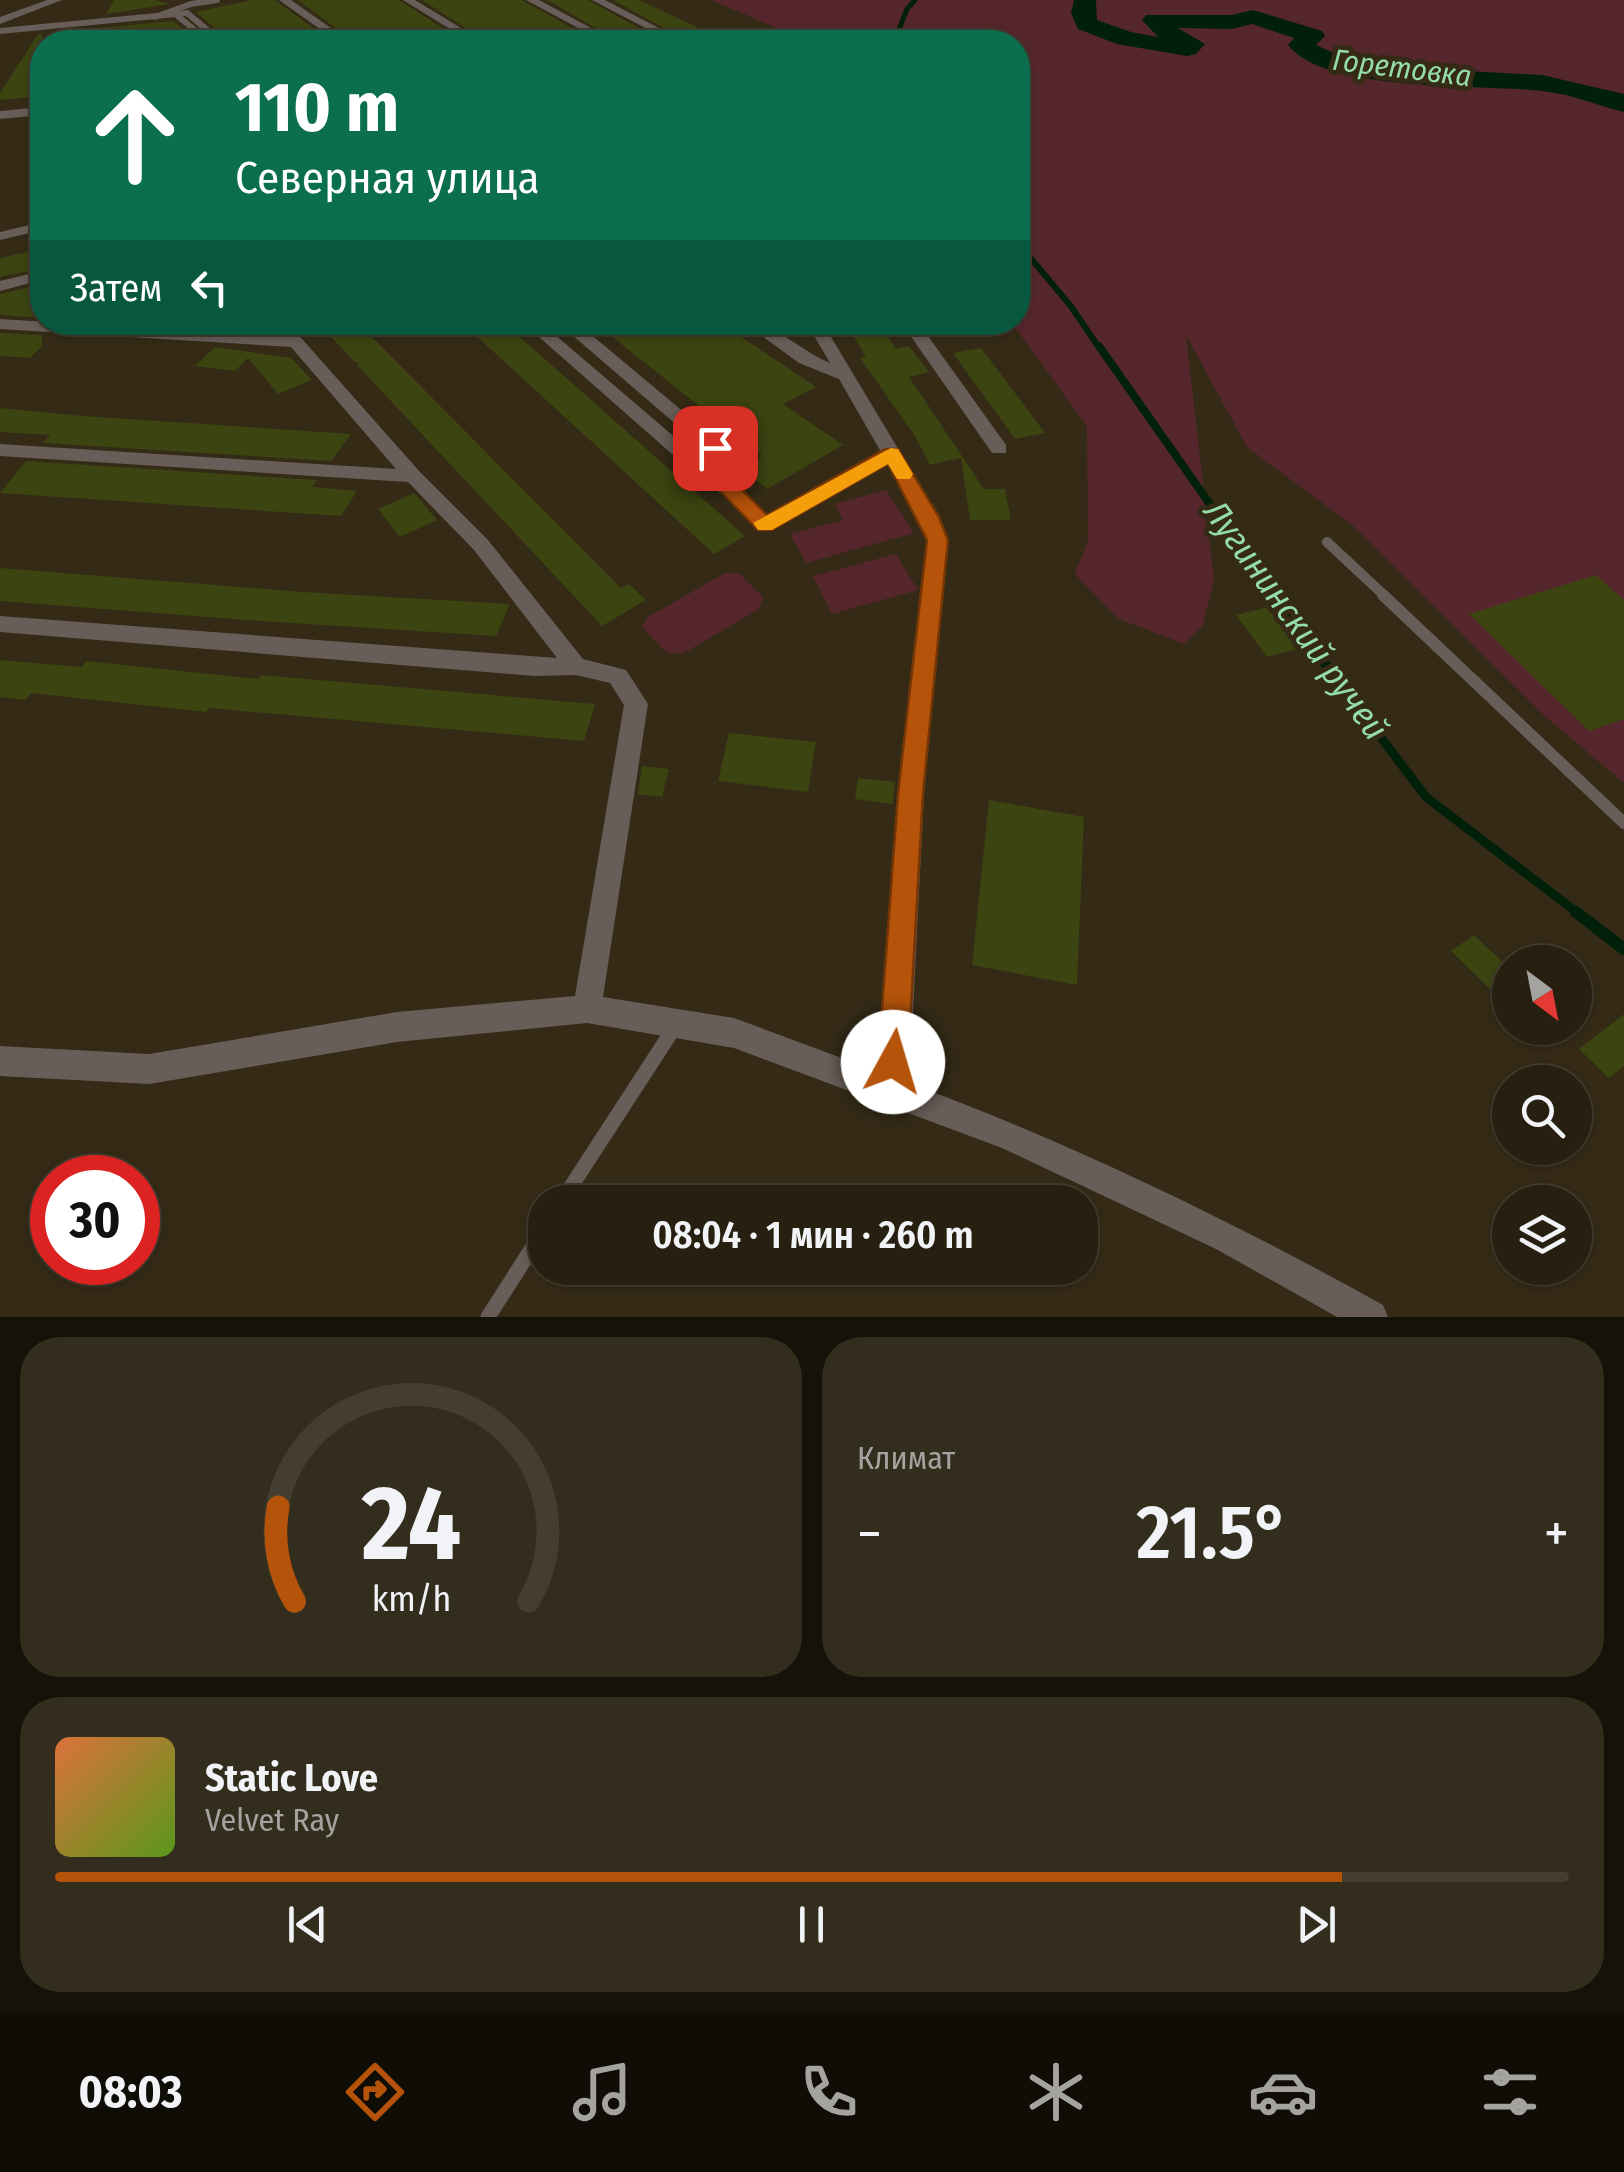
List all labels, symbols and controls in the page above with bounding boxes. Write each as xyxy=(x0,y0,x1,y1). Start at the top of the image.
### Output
water label: Горетовка xyxy=(1331,42,1473,94)
text: 110 m xyxy=(235,66,399,150)
icon: ahead xyxy=(70,70,200,200)
text: Северная улица xyxy=(235,151,539,205)
icon: left xyxy=(182,260,237,315)
text: Затем xyxy=(70,265,162,311)
pin xyxy=(673,406,758,491)
icon: arrive xyxy=(688,421,743,476)
water label: Лугининский ручей xyxy=(1194,491,1397,748)
north arrow xyxy=(1492,945,1592,1045)
map controls xyxy=(1492,945,1592,1285)
position arrow xyxy=(841,1010,945,1114)
button: search xyxy=(1492,1065,1592,1165)
speed limit sign: 30 xyxy=(30,1155,160,1285)
button: layers xyxy=(1492,1185,1592,1285)
text: 08:04 · 1 мин · 260 m xyxy=(652,1212,974,1258)
text: Климат xyxy=(857,1439,955,1477)
text: 24 xyxy=(360,1462,461,1587)
text: 21.5° xyxy=(1137,1488,1289,1578)
text: − xyxy=(857,1501,882,1567)
text: + xyxy=(1544,1501,1569,1567)
text: km/h xyxy=(371,1578,451,1620)
text: Static Love xyxy=(205,1755,378,1801)
text: Velvet Ray xyxy=(205,1801,339,1839)
icon: previous xyxy=(280,1897,335,1952)
icon: pause xyxy=(784,1897,839,1952)
icon: next xyxy=(1289,1897,1344,1952)
icon: directions xyxy=(340,2057,410,2127)
icon: music xyxy=(567,2057,637,2127)
icon: phone xyxy=(794,2057,864,2127)
icon: climate xyxy=(1021,2057,1091,2127)
icon: car xyxy=(1248,2057,1318,2127)
icon: filters xyxy=(1475,2057,1545,2127)
text: 08:03 xyxy=(79,2065,183,2119)

